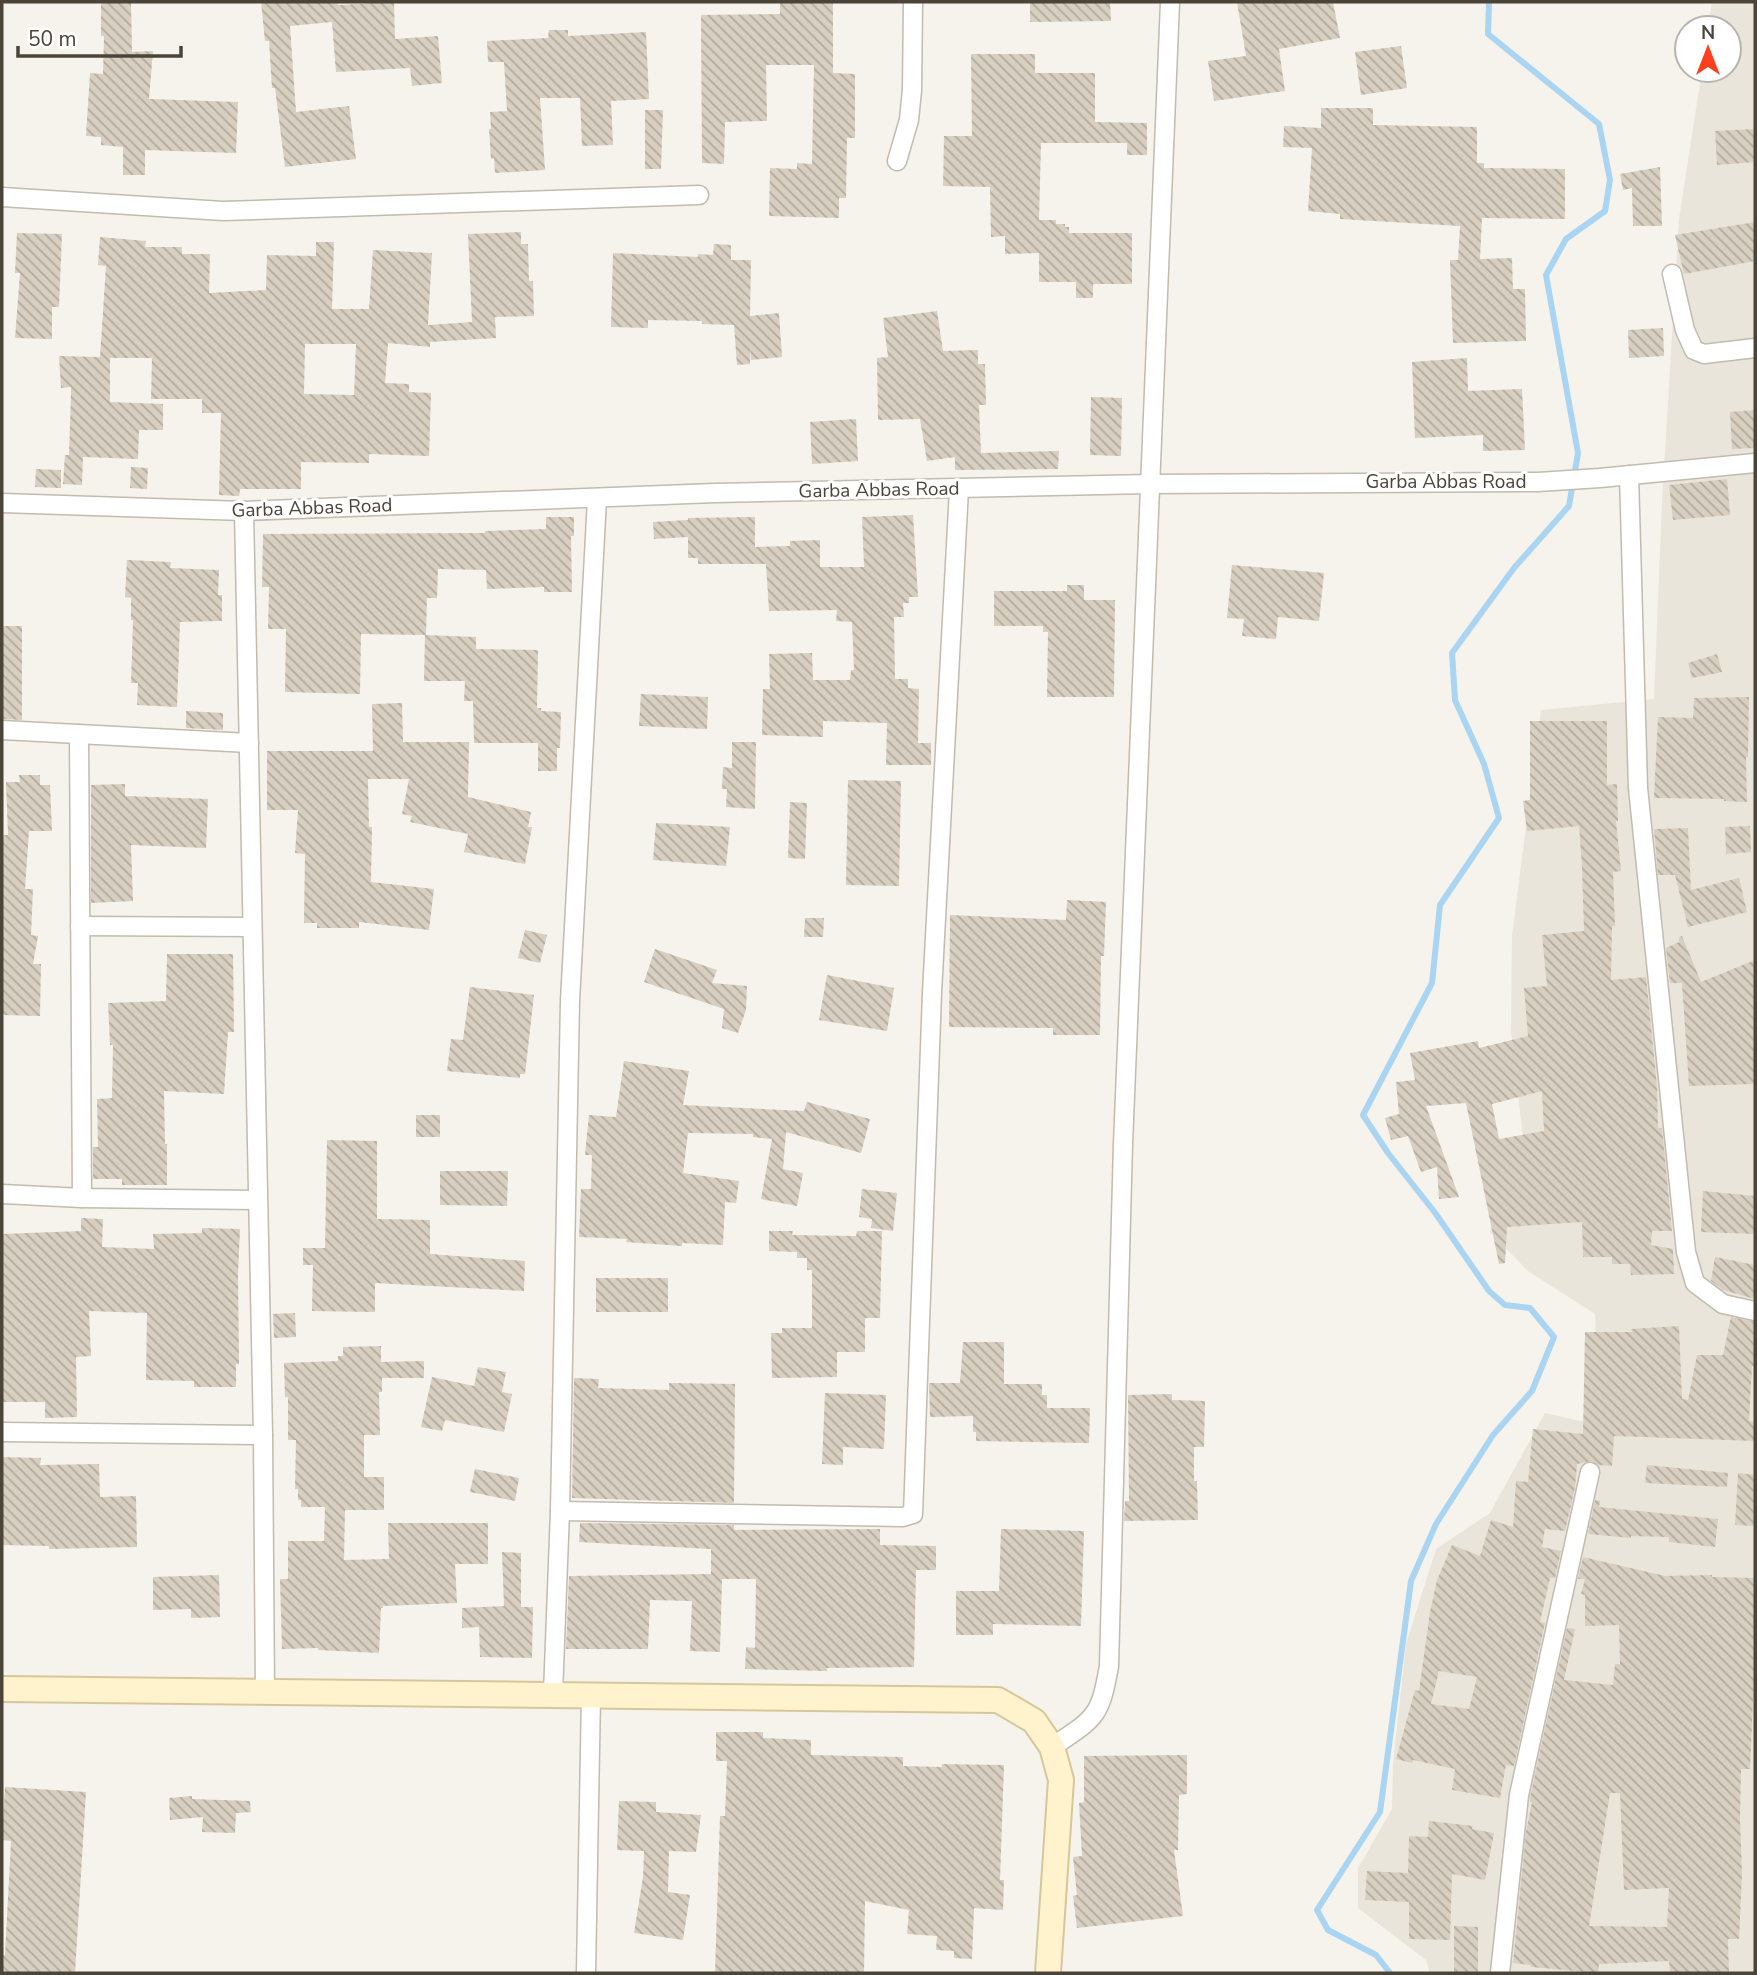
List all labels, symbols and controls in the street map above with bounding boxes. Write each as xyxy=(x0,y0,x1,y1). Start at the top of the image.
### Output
scale bar xyxy=(18,14,180,58)
north arrow xyxy=(1673,14,1743,84)
text: N xyxy=(1701,20,1715,46)
text: 50 m xyxy=(28,25,77,53)
street label: Garba Abbas Road xyxy=(1366,469,1527,495)
street label: Garba Abbas Road xyxy=(798,476,960,504)
street label: Garba Abbas Road xyxy=(231,492,393,524)

